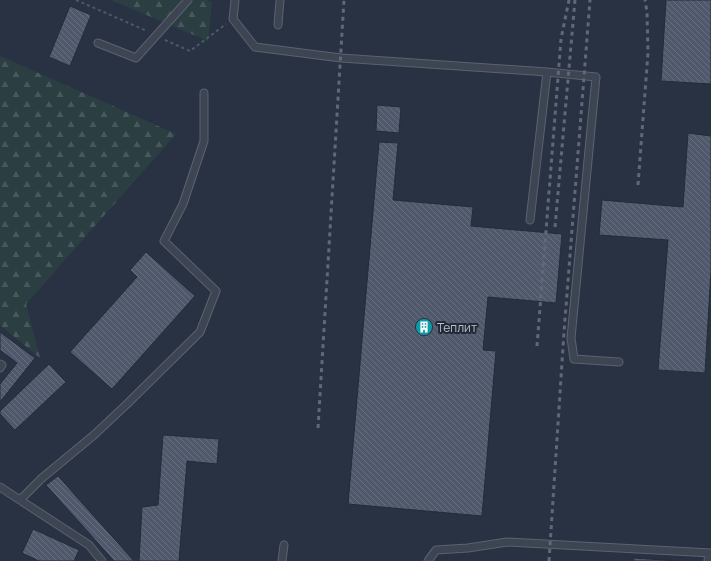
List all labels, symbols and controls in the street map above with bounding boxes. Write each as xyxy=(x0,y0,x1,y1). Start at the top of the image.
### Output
building icon: Теплит xyxy=(414,317,434,337)
place label: Теплит xyxy=(437,319,477,336)

